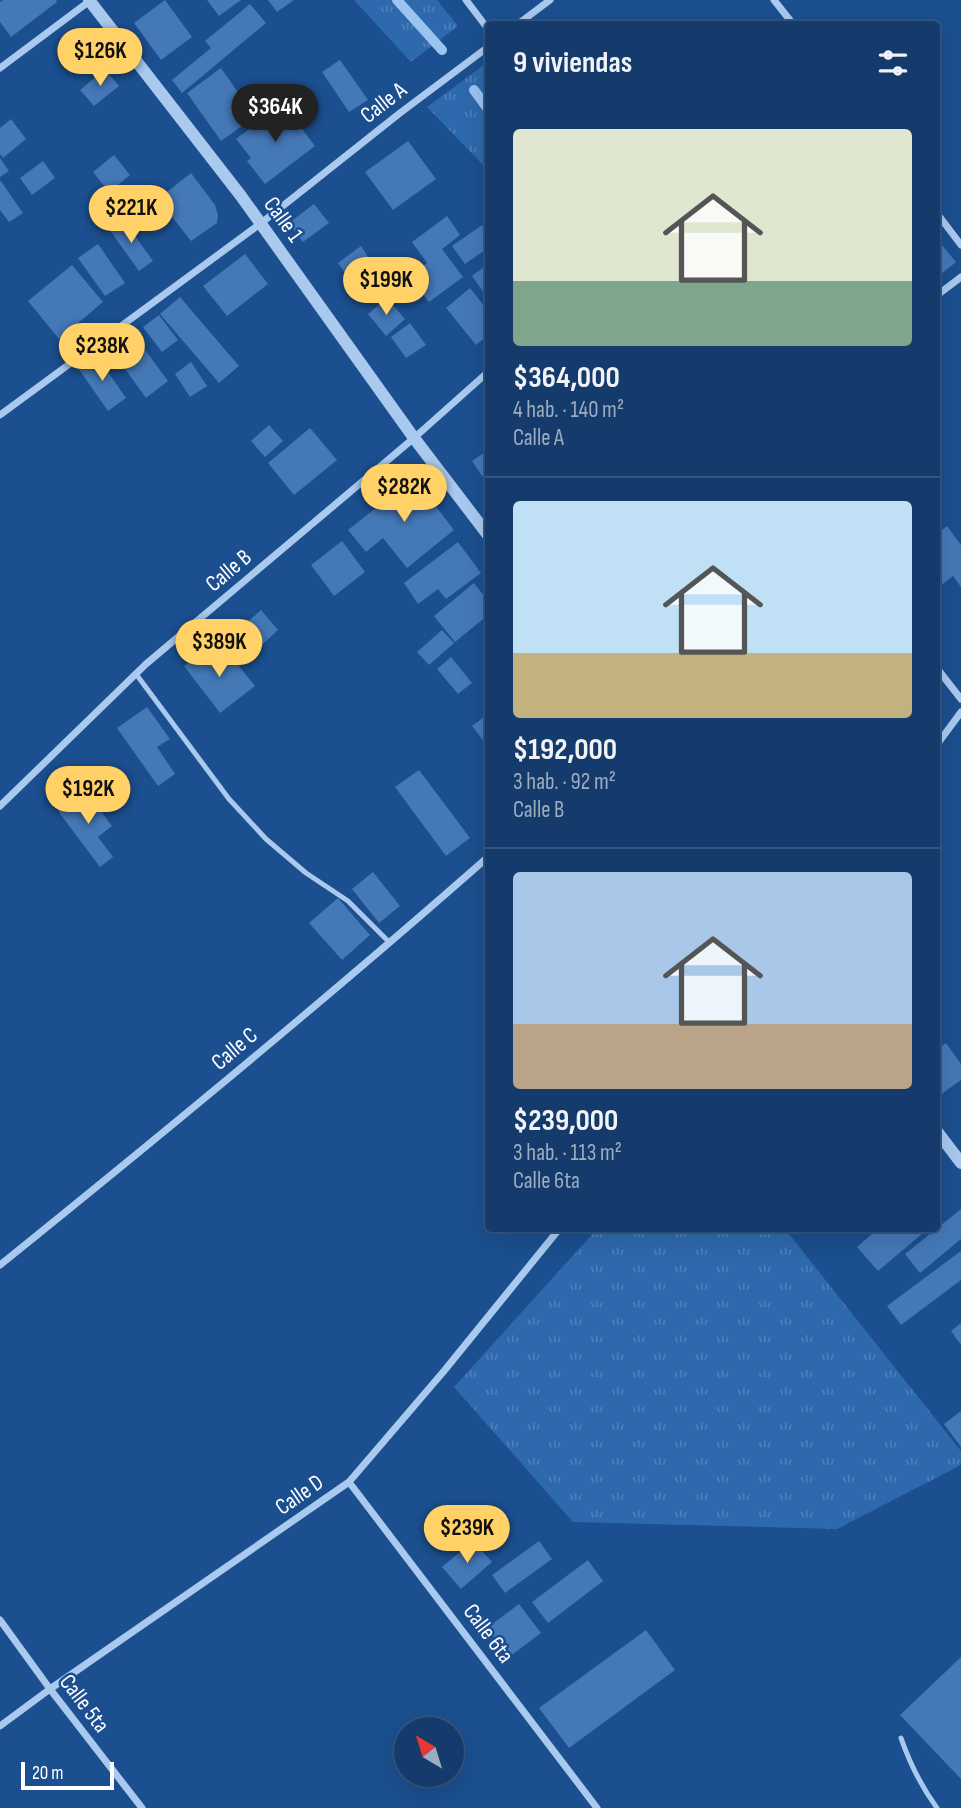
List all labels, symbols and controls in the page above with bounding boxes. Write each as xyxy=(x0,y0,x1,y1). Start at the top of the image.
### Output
pin: $126K xyxy=(51,28,149,88)
text: $126K xyxy=(73,37,127,65)
icon: filters xyxy=(874,44,912,82)
text: 9 viviendas xyxy=(513,45,632,81)
street label: Calle A xyxy=(355,76,412,130)
pin: $364K xyxy=(226,85,324,144)
text: $364K xyxy=(247,93,303,121)
icon: home xyxy=(650,175,776,301)
pin: $221K xyxy=(82,186,180,245)
street label: Calle 1 xyxy=(257,191,309,248)
text: $221K xyxy=(105,194,157,222)
pin: $199K xyxy=(337,258,435,317)
text: $199K xyxy=(359,266,413,294)
pin: $238K xyxy=(53,324,151,383)
text: $238K xyxy=(75,332,129,360)
text: $364,000 xyxy=(513,360,620,396)
text: 4 hab. · 140 m² xyxy=(513,396,624,424)
text: Calle A xyxy=(513,424,564,452)
pin: $282K xyxy=(355,464,453,524)
text: $282K xyxy=(377,473,431,501)
street label: Calle B xyxy=(200,544,257,598)
icon: home xyxy=(650,547,776,673)
pin: $389K xyxy=(170,620,268,679)
text: $389K xyxy=(191,628,247,656)
text: $192,000 xyxy=(513,732,617,768)
pin: $192K xyxy=(39,766,137,826)
text: 3 hab. · 92 m² xyxy=(513,768,616,796)
text: $192K xyxy=(61,775,115,803)
text: Calle B xyxy=(513,796,564,824)
icon: home xyxy=(650,918,776,1044)
street label: Calle C xyxy=(206,1021,264,1076)
text: $239,000 xyxy=(513,1103,618,1139)
text: 3 hab. · 113 m² xyxy=(513,1139,622,1167)
text: Calle 6ta xyxy=(513,1167,580,1195)
street label: Calle D xyxy=(270,1468,329,1521)
pin: $239K xyxy=(418,1506,516,1565)
text: $239K xyxy=(440,1514,494,1542)
street label: Calle 6ta xyxy=(457,1598,520,1669)
street label: Calle 5ta xyxy=(53,1669,115,1738)
north arrow xyxy=(394,1717,464,1787)
map controls xyxy=(394,1717,464,1787)
scale bar xyxy=(21,1759,114,1791)
text: 20 m xyxy=(32,1762,64,1785)

